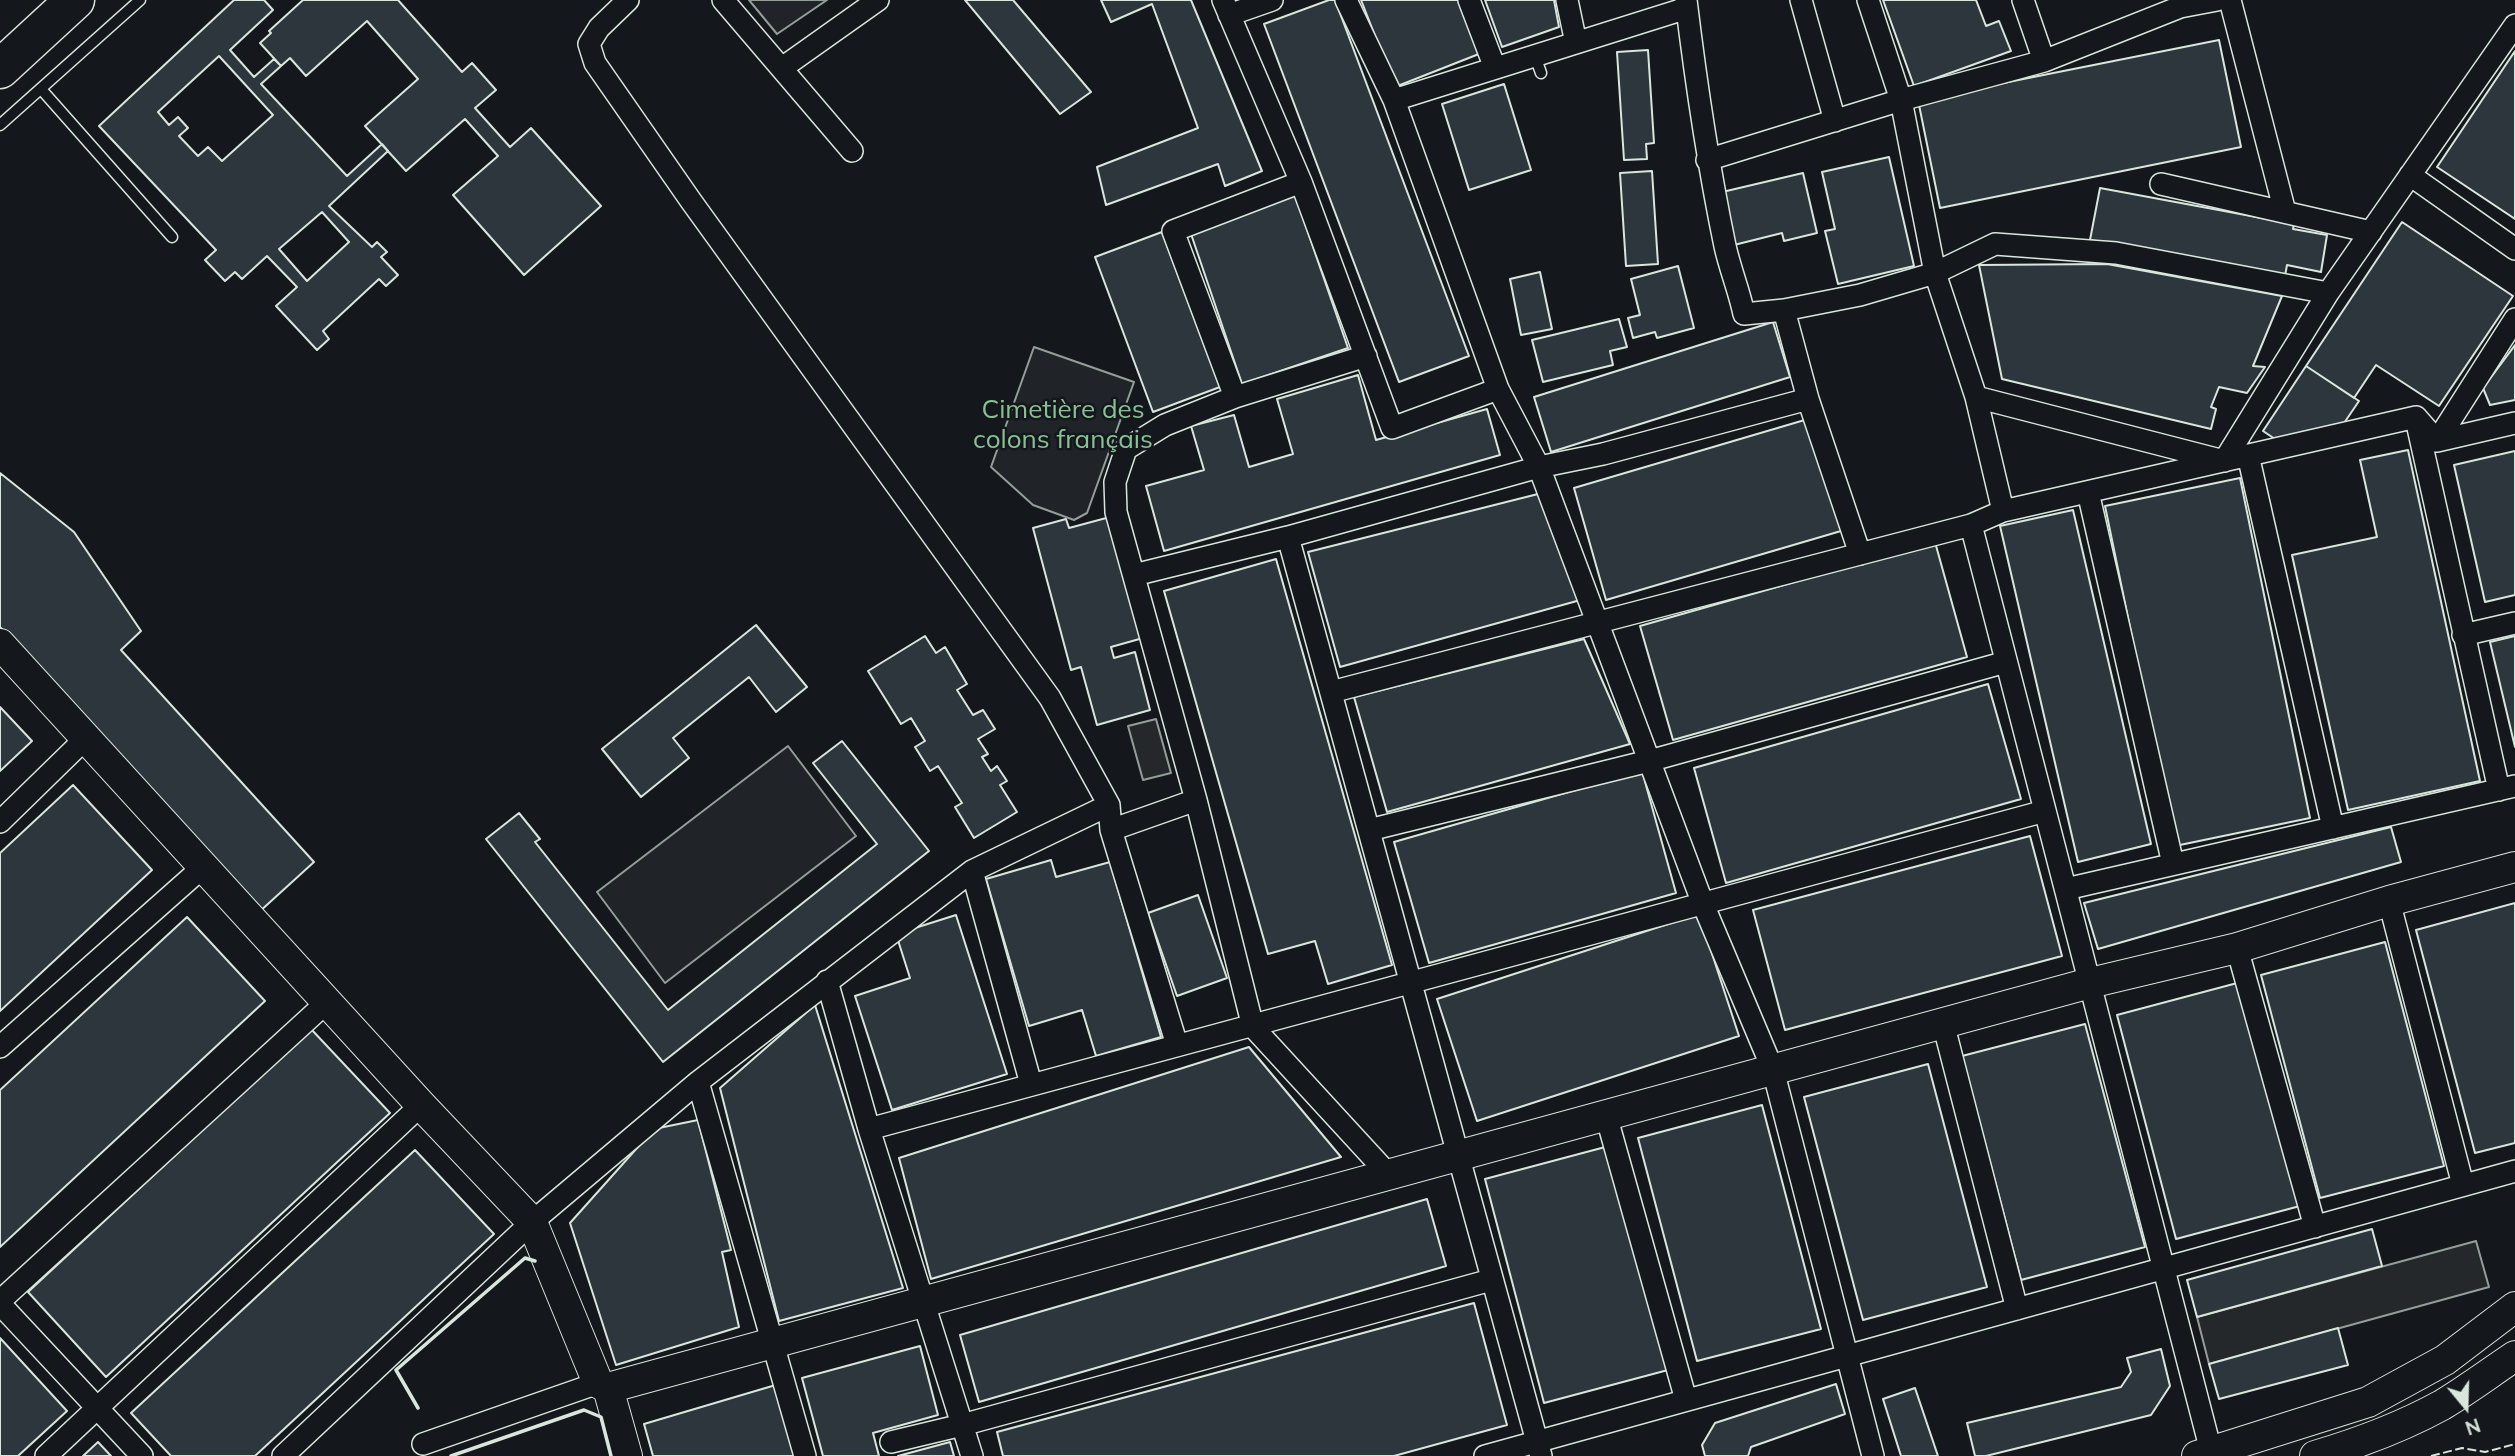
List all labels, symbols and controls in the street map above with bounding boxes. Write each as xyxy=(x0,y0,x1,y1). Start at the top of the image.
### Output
park label: Cimetière des colons français xyxy=(973,394,1153,456)
north arrow xyxy=(2431,1372,2501,1442)
text: N xyxy=(2462,1413,2484,1441)

